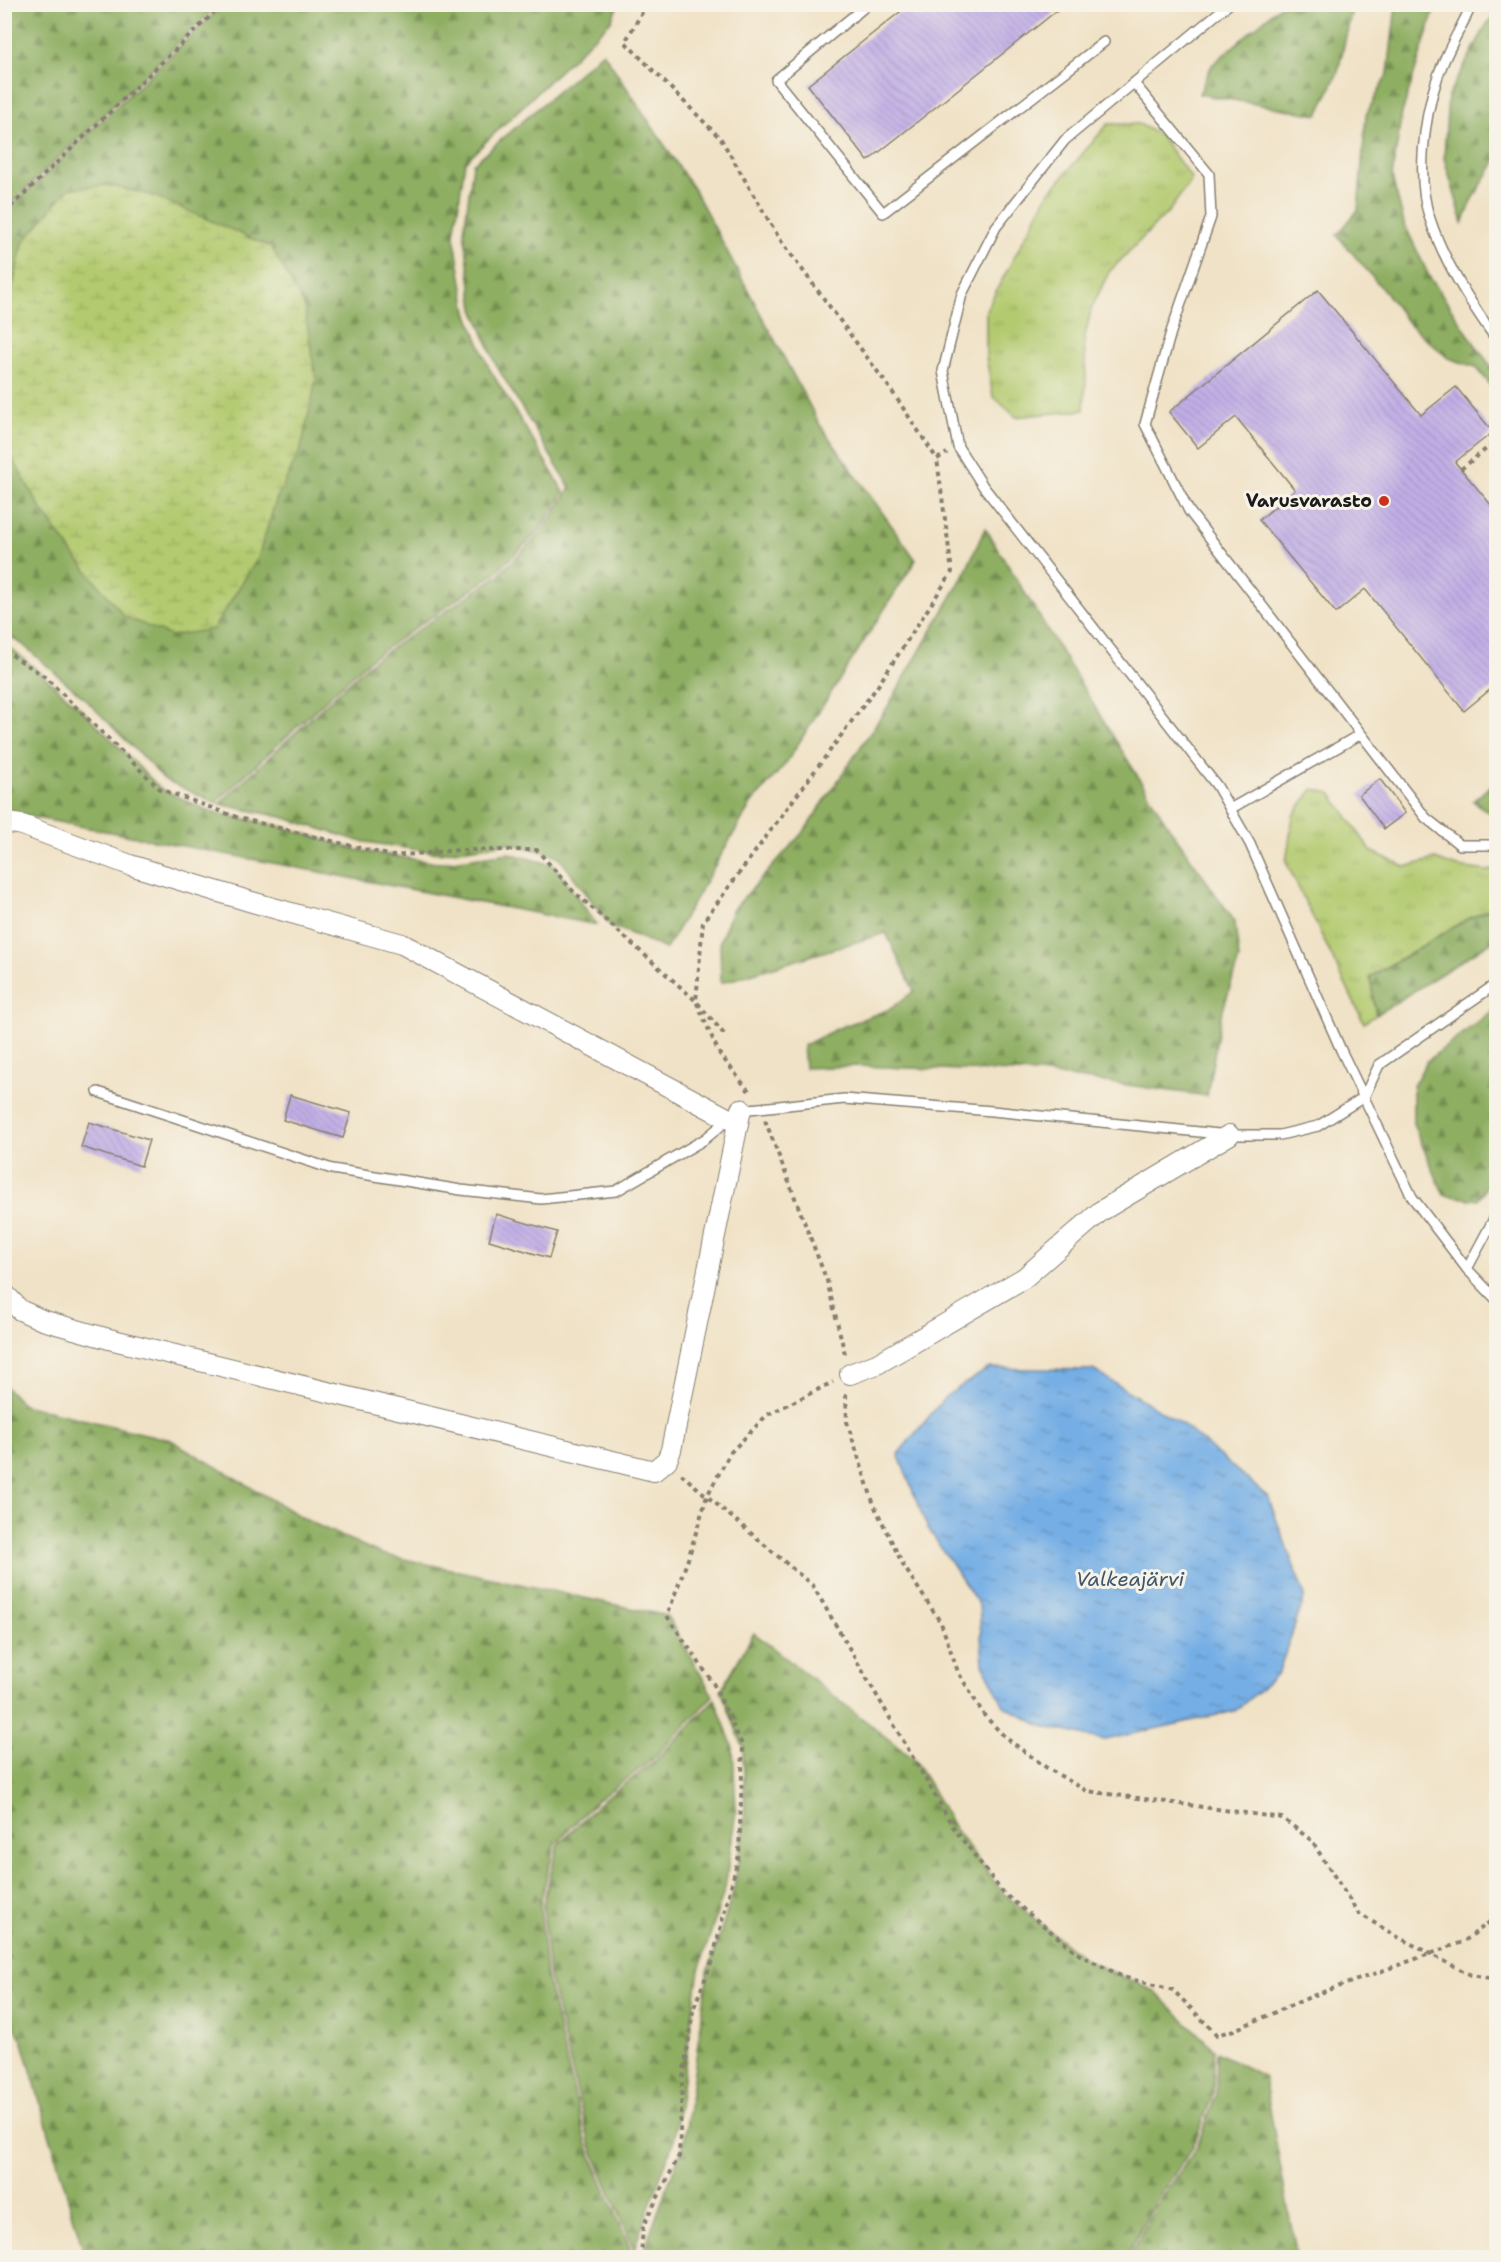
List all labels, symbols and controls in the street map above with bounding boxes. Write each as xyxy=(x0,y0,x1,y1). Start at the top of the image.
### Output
place label: Varusvarasto xyxy=(1246,489,1372,513)
marker: Varusvarasto xyxy=(1377,494,1391,508)
water label: Valkeajärvi xyxy=(1076,1566,1185,1592)

